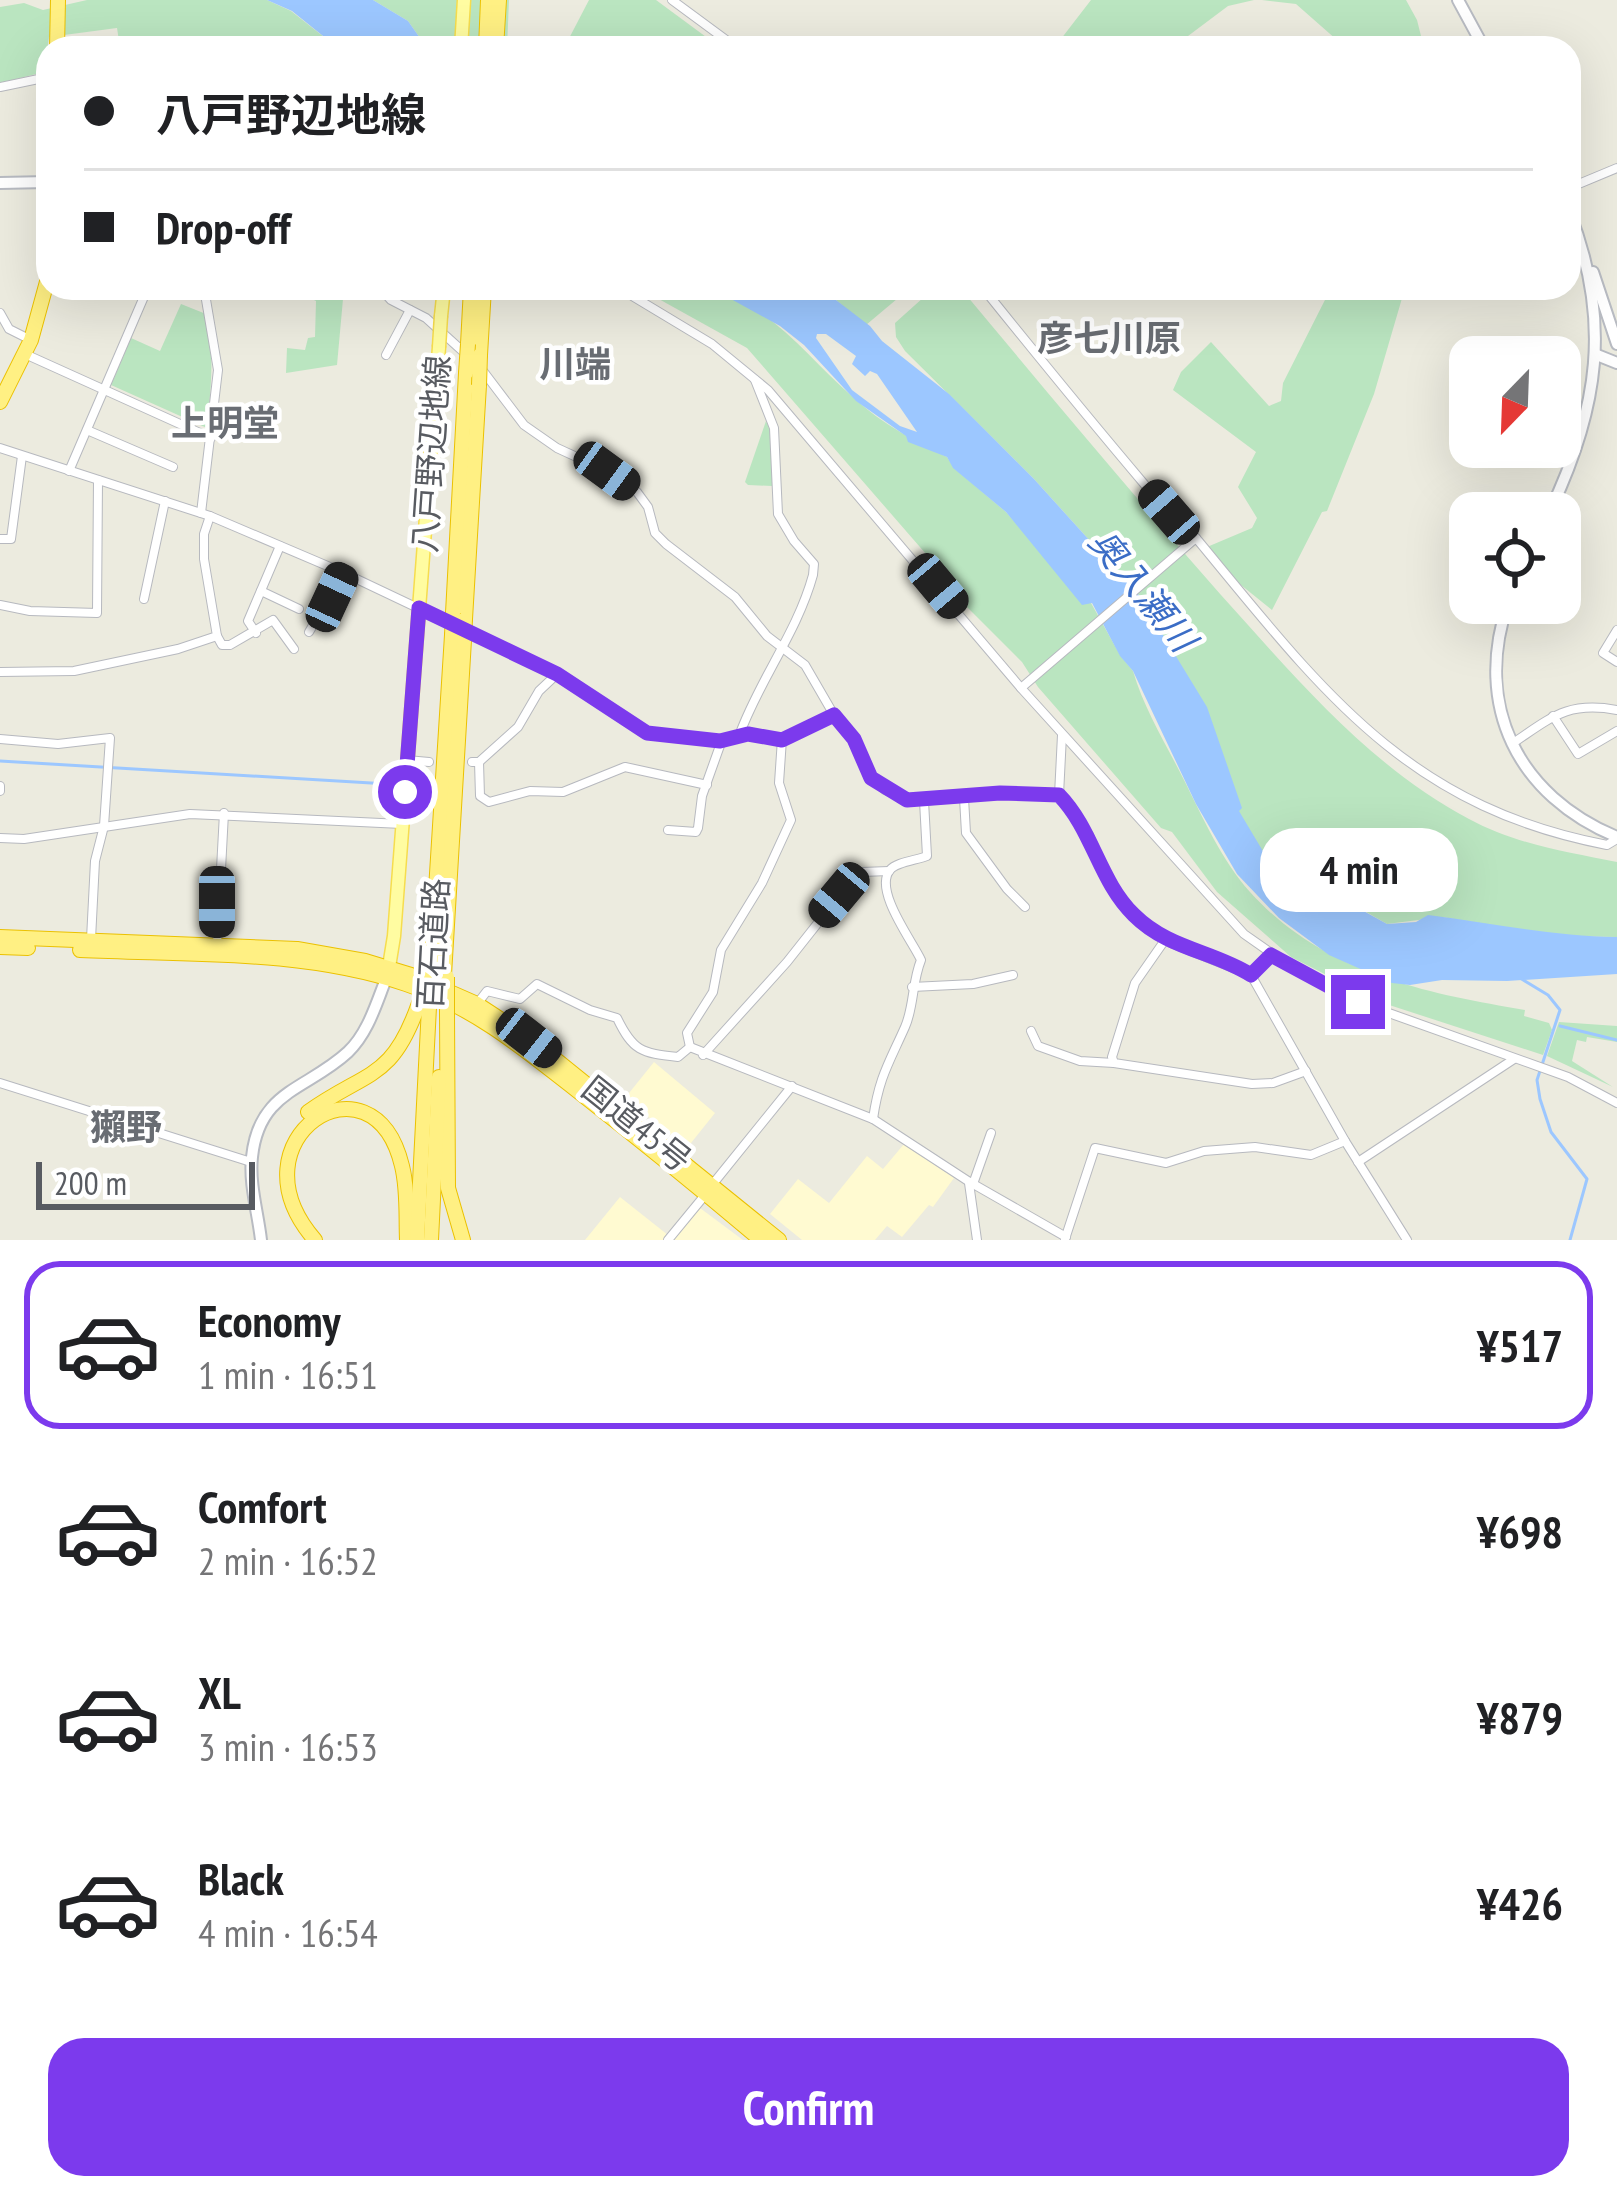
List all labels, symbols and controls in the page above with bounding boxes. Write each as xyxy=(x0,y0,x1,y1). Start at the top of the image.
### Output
text: 八戸野辺地線 xyxy=(156,85,426,143)
text: Drop-off xyxy=(156,198,290,256)
district label: 彦七川原 xyxy=(1037,314,1181,361)
north arrow xyxy=(1449,336,1581,468)
map controls xyxy=(1449,336,1581,624)
district label: 川端 xyxy=(539,340,611,387)
street label: 八戸野辺地線 xyxy=(402,354,459,554)
district label: 上明堂 xyxy=(171,399,279,446)
car xyxy=(567,435,647,507)
car xyxy=(1132,473,1206,551)
button: locate xyxy=(1449,492,1581,624)
water label: 奥入瀬川 xyxy=(1080,519,1209,664)
car xyxy=(901,547,975,625)
car xyxy=(300,557,364,637)
route start xyxy=(378,765,432,819)
callout: 4 min xyxy=(1259,828,1457,912)
text: 4 min xyxy=(1320,844,1398,895)
car xyxy=(802,856,876,934)
car xyxy=(199,866,235,938)
street label: 百石道路 xyxy=(408,877,457,1011)
route end xyxy=(1331,975,1385,1029)
car xyxy=(490,1002,568,1074)
street label: 国道45号 xyxy=(574,1066,701,1181)
district label: 獺野 xyxy=(90,1103,162,1150)
scale bar xyxy=(36,1156,255,1209)
text: 200 m xyxy=(54,1161,127,1204)
icon: car xyxy=(54,1291,162,1399)
text: Economy xyxy=(198,1291,341,1349)
text: ¥517 xyxy=(1477,1316,1563,1374)
text: 1 min · 16:51 xyxy=(198,1349,378,1400)
icon: car xyxy=(54,1477,162,1585)
text: Comfort xyxy=(198,1477,327,1535)
text: ¥698 xyxy=(1477,1502,1563,1560)
text: 2 min · 16:52 xyxy=(198,1535,378,1586)
icon: car xyxy=(54,1663,162,1771)
text: XL xyxy=(198,1663,241,1721)
text: ¥879 xyxy=(1477,1688,1563,1746)
text: 3 min · 16:53 xyxy=(198,1721,378,1772)
icon: car xyxy=(54,1849,162,1957)
text: Black xyxy=(198,1849,284,1907)
text: ¥426 xyxy=(1477,1874,1563,1932)
text: 4 min · 16:54 xyxy=(198,1907,378,1958)
button: Confirm xyxy=(48,2038,1569,2176)

